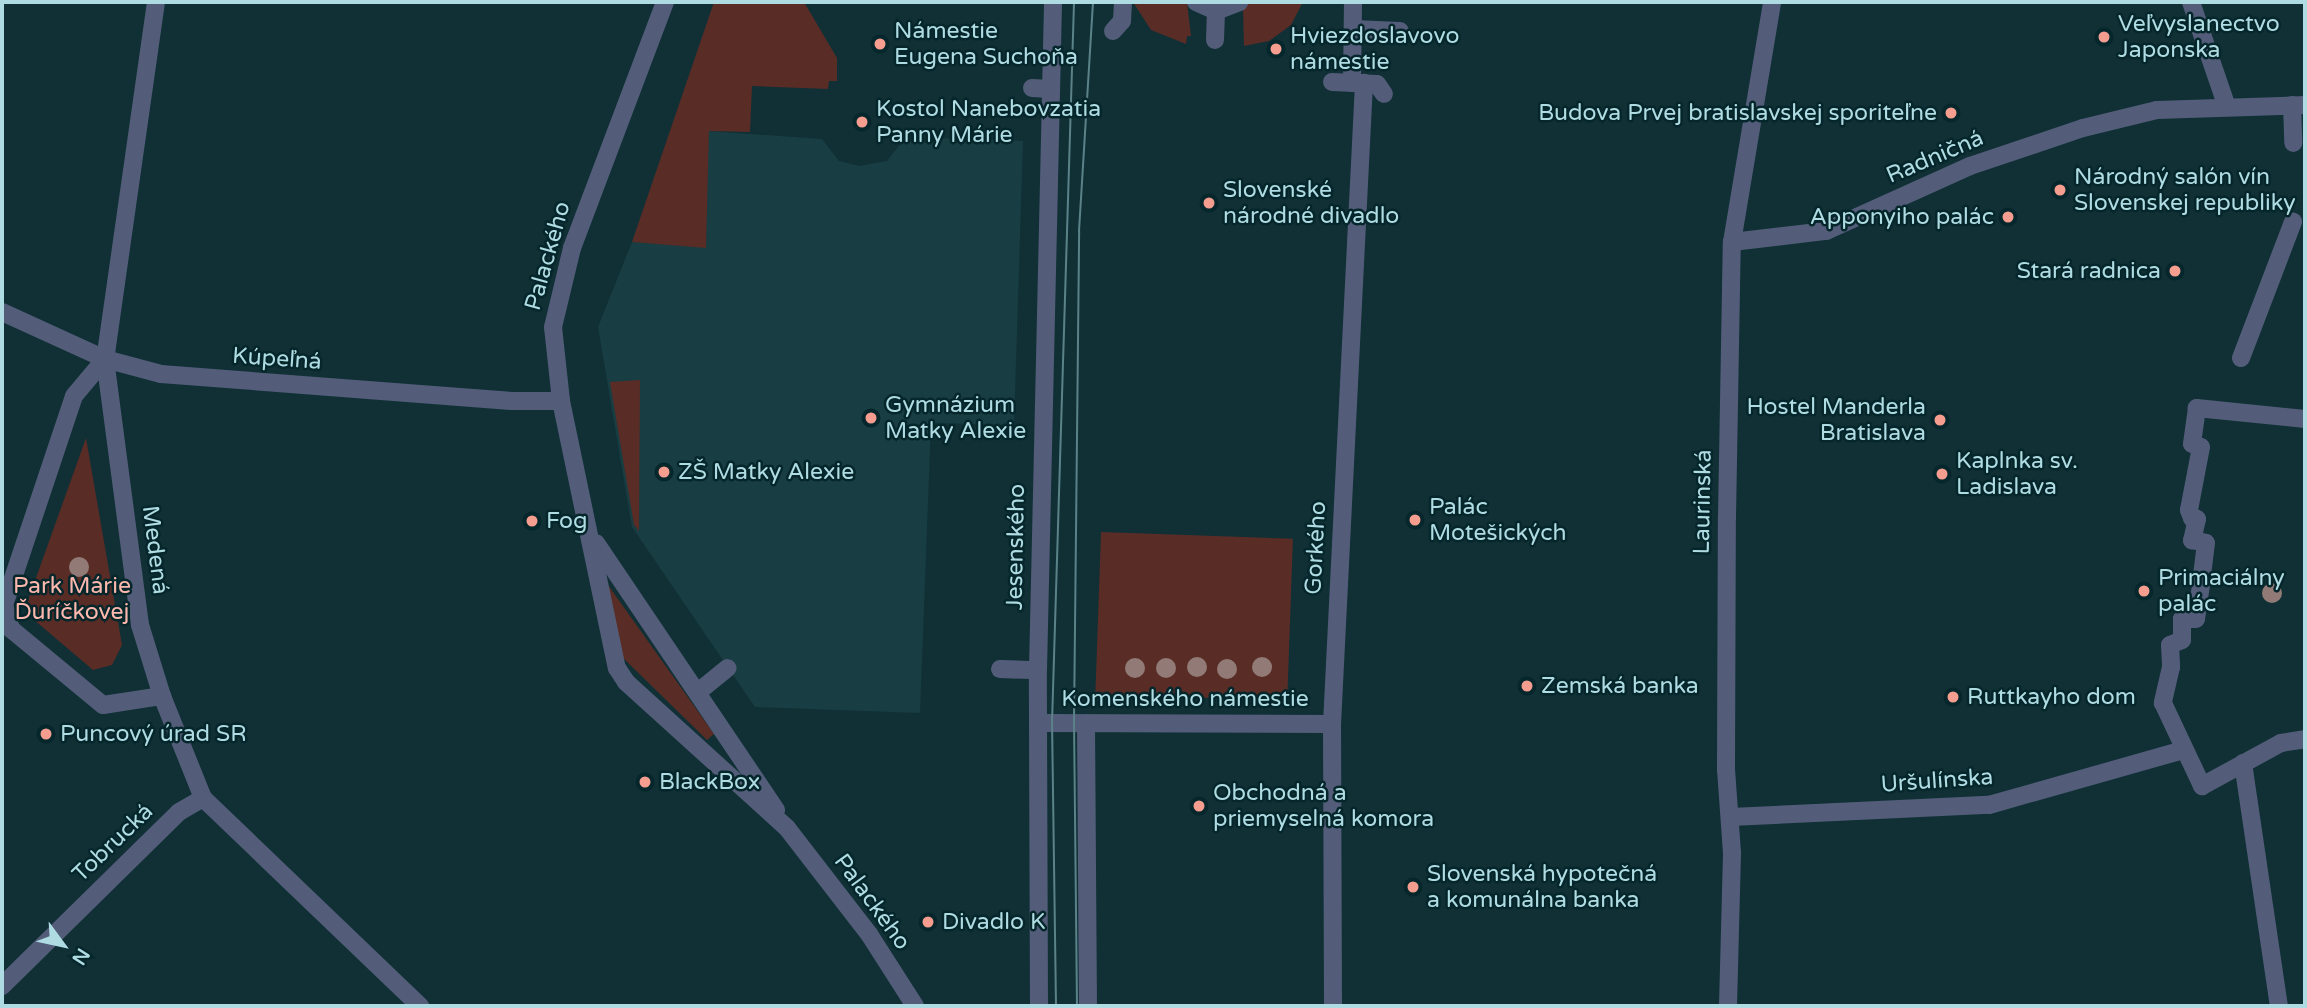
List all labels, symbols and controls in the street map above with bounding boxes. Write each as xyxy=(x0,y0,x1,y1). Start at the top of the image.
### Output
place label: Veľvyslanectvo Japonska xyxy=(2118,10,2280,64)
place label: Námestie Eugena Suchoňa xyxy=(894,17,1078,71)
place label: Hviezdoslavovo námestie xyxy=(1290,22,1459,76)
marker: Veľvyslanectvo Japonska xyxy=(2096,29,2112,45)
marker: Námestie Eugena Suchoňa xyxy=(872,36,888,52)
marker: Hviezdoslavovo námestie xyxy=(1268,41,1284,57)
place label: Kostol Nanebovzatia Panny Márie xyxy=(876,95,1101,149)
place label: Budova Prvej bratislavskej sporiteľne xyxy=(1538,99,1937,127)
marker: Budova Prvej bratislavskej sporiteľne xyxy=(1943,105,1959,121)
marker: Kostol Nanebovzatia Panny Márie xyxy=(854,114,870,130)
street label: Radničná xyxy=(1882,124,1988,190)
place label: Národný salón vín Slovenskej republiky xyxy=(2074,163,2296,217)
place label: Slovenské národné divadlo xyxy=(1223,176,1399,230)
marker: Národný salón vín Slovenskej republiky xyxy=(2052,182,2068,198)
marker: Slovenské národné divadlo xyxy=(1201,195,1217,211)
street label: Palackého xyxy=(519,198,577,314)
place label: Apponyiho palác xyxy=(1810,203,1994,231)
marker: Apponyiho palác xyxy=(2000,209,2016,225)
place label: Stará radnica xyxy=(2017,257,2161,285)
marker: Stará radnica xyxy=(2167,263,2183,279)
street label: Kúpeľná xyxy=(231,342,323,376)
place label: Gymnázium Matky Alexie xyxy=(885,391,1026,445)
place label: Hostel Manderla Bratislava xyxy=(1747,393,1926,447)
marker: Gymnázium Matky Alexie xyxy=(863,410,879,426)
marker: Hostel Manderla Bratislava xyxy=(1932,412,1948,428)
place label: Kaplnka sv. Ladislava xyxy=(1956,447,2078,501)
street label: Laurinská xyxy=(1688,449,1718,555)
place label: ZŠ Matky Alexie xyxy=(678,458,854,486)
marker: ZŠ Matky Alexie xyxy=(656,464,672,480)
marker: Kaplnka sv. Ladislava xyxy=(1934,466,1950,482)
street label: Jesenského xyxy=(1001,484,1031,610)
place label: Palác Motešických xyxy=(1429,493,1566,547)
street label: Gorkého xyxy=(1300,501,1332,595)
street label: Medená xyxy=(136,504,174,596)
place label: Fog xyxy=(546,507,588,535)
marker: Palác Motešických xyxy=(1407,512,1423,528)
marker: Fog xyxy=(524,513,540,529)
place label: Primaciálny palác xyxy=(2158,564,2285,618)
park label: Park Márie Ďuríčkovej xyxy=(13,572,131,626)
marker: Primaciálny palác xyxy=(2136,583,2152,599)
place label: Zemská banka xyxy=(1541,672,1699,700)
marker: Zemská banka xyxy=(1519,678,1535,694)
place label: Ruttkayho dom xyxy=(1967,683,2136,711)
street label: Komenského námestie xyxy=(1061,685,1309,713)
marker: Ruttkayho dom xyxy=(1945,689,1961,705)
place label: Puncový úrad SR xyxy=(60,720,247,748)
marker: Puncový úrad SR xyxy=(38,726,54,742)
street label: Uršulínska xyxy=(1880,763,1994,799)
place label: BlackBox xyxy=(659,768,760,796)
marker: BlackBox xyxy=(637,774,653,790)
place label: Obchodná a priemyselná komora xyxy=(1213,779,1434,833)
street label: Tobrucká xyxy=(67,798,159,888)
marker: Obchodná a priemyselná komora xyxy=(1191,798,1207,814)
street label: Palackého xyxy=(828,849,916,955)
place label: Slovenská hypotečná a komunálna banka xyxy=(1427,860,1657,914)
marker: Slovenská hypotečná a komunálna banka xyxy=(1405,879,1421,895)
place label: Divadlo K xyxy=(942,908,1045,936)
north arrow xyxy=(28,910,98,980)
marker: Divadlo K xyxy=(920,914,936,930)
text: N xyxy=(67,944,94,969)

